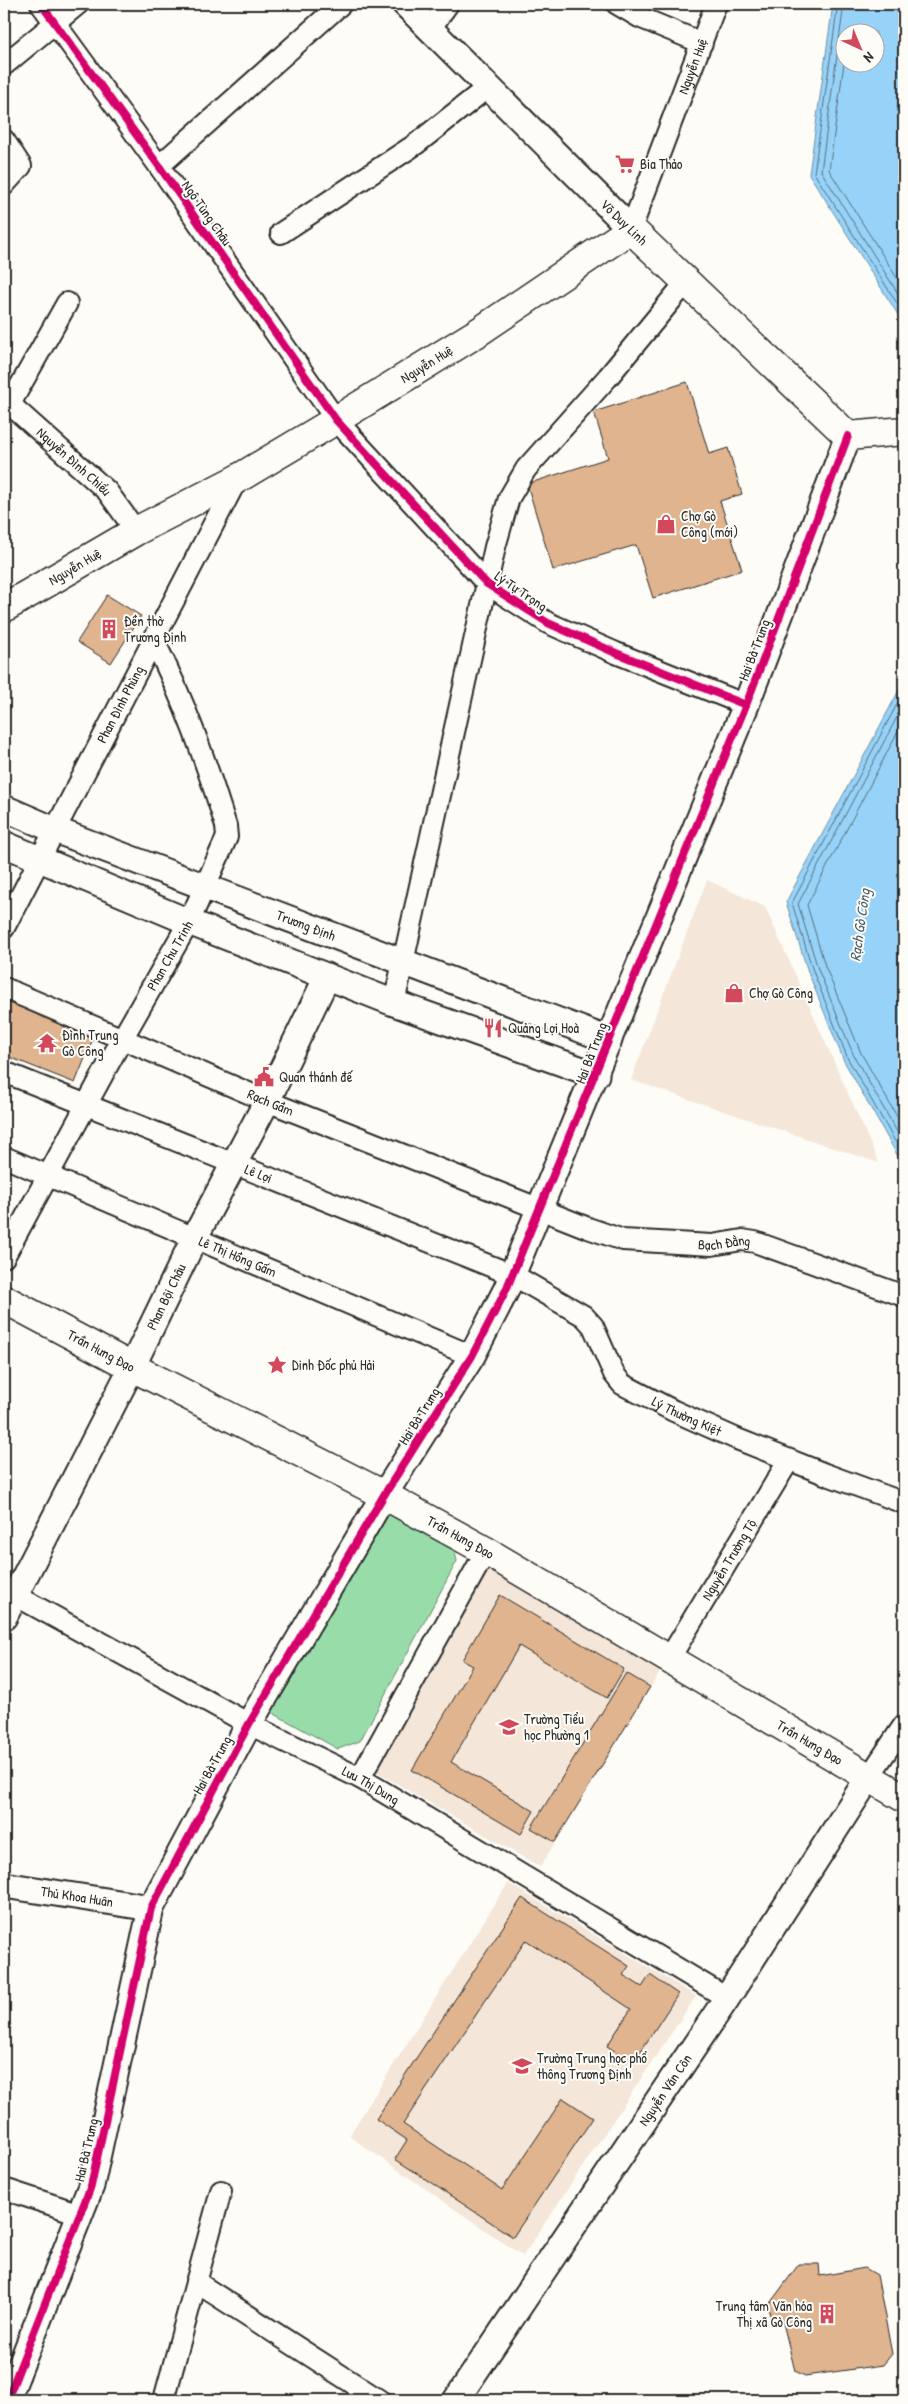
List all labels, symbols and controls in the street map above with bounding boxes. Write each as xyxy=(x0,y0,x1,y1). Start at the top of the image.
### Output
north arrow xyxy=(836,22,886,72)
street label: Nguyễn Huệ xyxy=(673,35,711,97)
text: N xyxy=(860,48,879,68)
supermarket icon: Bia Thảo xyxy=(614,153,636,175)
place label: Bia Thảo xyxy=(640,154,683,173)
street label: Ngô Tùng Châu xyxy=(177,176,237,250)
street label: Võ Duy Linh xyxy=(596,194,652,250)
street label: Nguyễn Huệ xyxy=(397,340,456,387)
street label: Nguyễn Đình Chiểu xyxy=(33,423,117,499)
place label: Chợ Gò Công (mới) xyxy=(681,506,738,542)
shop icon: Chợ Gò Công (mới) xyxy=(655,513,677,535)
street label: Nguyễn Huệ xyxy=(45,543,105,589)
street label: Lý Tự Trọng xyxy=(491,566,551,616)
place label: Đền thờ Trương Định xyxy=(124,611,186,647)
street label: Hai Bà Trưng xyxy=(733,616,775,684)
building icon: Đền thờ Trương Định xyxy=(98,618,120,640)
street label: Phan Đình Phùng xyxy=(92,662,148,746)
water label: Rạch Gò Công xyxy=(844,886,875,962)
street label: Trương Định xyxy=(274,905,339,945)
street label: Phan Chu Trinh xyxy=(142,917,197,994)
shop icon: Chợ Gò Công xyxy=(723,982,745,1004)
place label: Chợ Gò Công xyxy=(749,983,813,1003)
restaurant icon: Quảng Lợi Hoà xyxy=(482,1017,504,1039)
place label: Quảng Lợi Hoà xyxy=(508,1018,579,1038)
street label: Hai Bà Trưng xyxy=(570,1019,612,1087)
place label: Đình Trung Gò Công xyxy=(62,1025,118,1061)
temple icon: Đình Trung Gò Công xyxy=(36,1032,58,1054)
public building icon: Quan thánh đế xyxy=(253,1066,275,1088)
place label: Quan thánh đế xyxy=(279,1067,353,1086)
street label: Rạch Gầm xyxy=(245,1084,297,1120)
street label: Lê Lợi xyxy=(242,1159,275,1187)
street label: Bạch Đằng xyxy=(697,1230,752,1254)
street label: Lê Thị Hồng Gấm xyxy=(196,1231,280,1281)
street label: Phan Bội Châu xyxy=(141,1260,190,1333)
street label: Trần Hưng Đạo xyxy=(64,1324,139,1376)
place icon: Dinh Đốc phủ Hải xyxy=(266,1354,288,1376)
place label: Dinh Đốc phủ Hải xyxy=(292,1355,375,1375)
street label: Hai Bà Trưng xyxy=(393,1383,445,1449)
street label: Lý Thường Kiệt xyxy=(649,1391,725,1440)
street label: Trần Hưng Đạo xyxy=(424,1511,498,1563)
street label: Nguyễn Trường Tộ xyxy=(697,1515,760,1604)
place label: Trường Tiểu học Phường 1 xyxy=(524,1709,589,1745)
street label: Trần Hưng Đạo xyxy=(773,1715,847,1769)
school or university icon: Trường Tiểu học Phường 1 xyxy=(498,1716,520,1738)
street label: Hai Bà Trưng xyxy=(188,1732,236,1798)
street label: Lưu Thị Dung xyxy=(339,1761,403,1809)
street label: Thủ Khoa Huân xyxy=(40,1881,115,1911)
place label: Trường Trung học phổ thông Trương Định xyxy=(537,2048,647,2084)
street label: Nguyễn Văn Côn xyxy=(634,2050,696,2129)
school or university icon: Trường Trung học phổ thông Trương Định xyxy=(511,2055,533,2077)
street label: Hai Bà Trưng xyxy=(69,2116,103,2184)
place label: Trung tâm Văn hóa Thị xã Gò Công xyxy=(716,2296,813,2332)
building icon: Trung tâm Văn hóa Thị xã Gò Công xyxy=(816,2303,838,2325)

